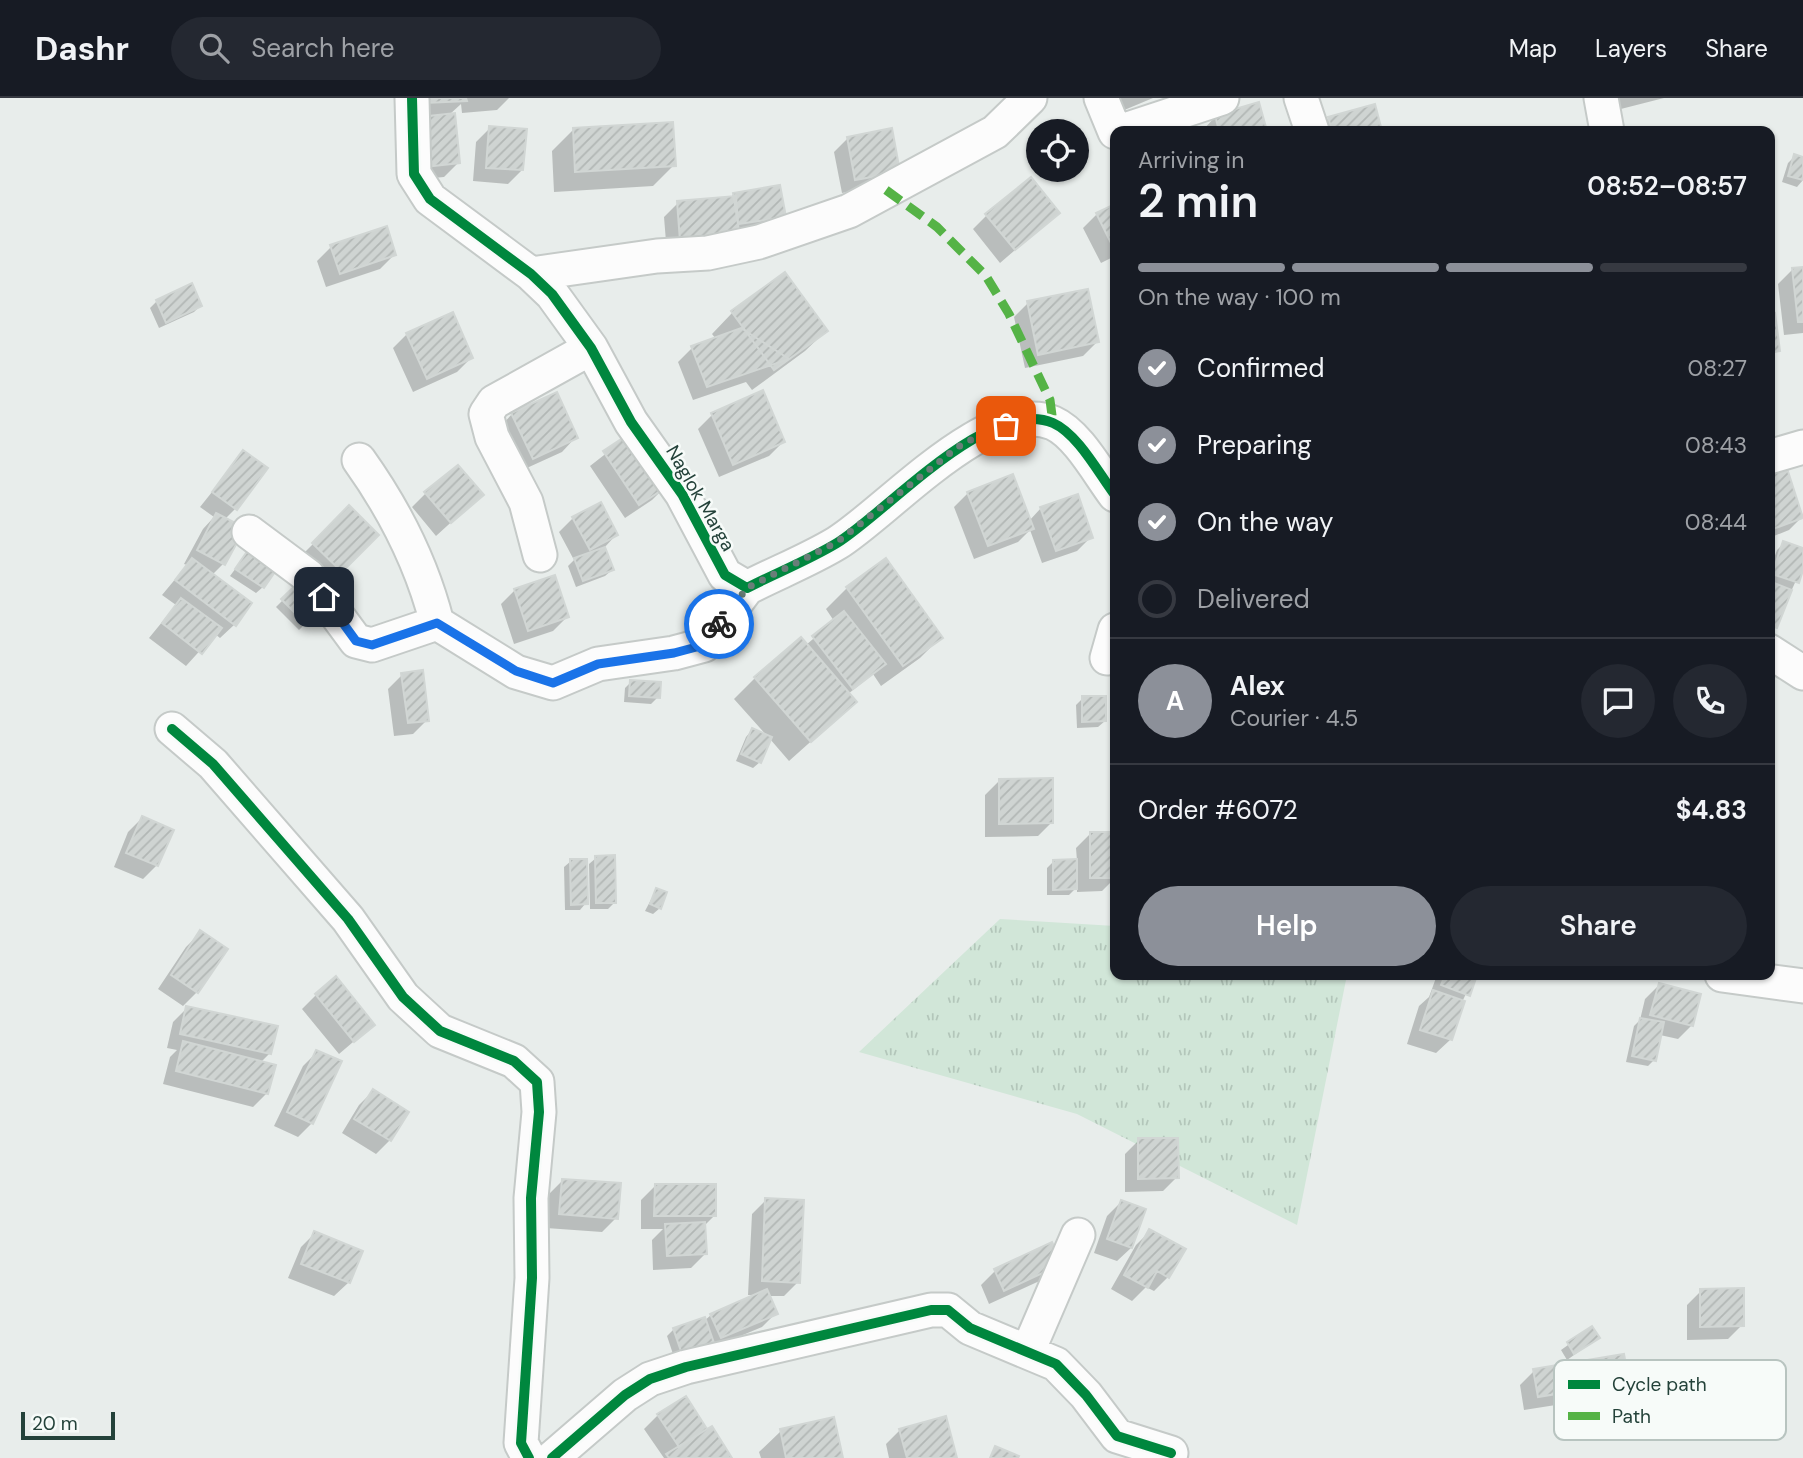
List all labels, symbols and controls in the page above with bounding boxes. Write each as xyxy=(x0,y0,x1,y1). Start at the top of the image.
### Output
search box xyxy=(171,17,661,80)
text: Dashr xyxy=(35,27,129,70)
icon: search xyxy=(195,29,233,67)
text: Search here xyxy=(251,31,395,65)
text: Map xyxy=(1509,33,1557,64)
text: Layers xyxy=(1595,33,1667,64)
text: Share xyxy=(1705,33,1768,64)
map controls xyxy=(1026,119,1089,182)
button: locate xyxy=(1026,119,1089,182)
text: Arriving in xyxy=(1138,145,1244,175)
text: 08:52–08:57 xyxy=(1587,169,1747,203)
text: 2 min xyxy=(1138,171,1258,231)
text: On the way · 100 m xyxy=(1138,282,1341,312)
icon: check xyxy=(1138,349,1176,387)
text: Confirmed xyxy=(1197,351,1324,385)
text: 08:27 xyxy=(1687,353,1747,383)
pin xyxy=(976,396,1036,456)
icon: bag xyxy=(987,407,1025,445)
icon: check xyxy=(1138,426,1176,464)
text: Preparing xyxy=(1197,428,1312,462)
text: 08:43 xyxy=(1685,430,1747,460)
street label: Naglok Marga xyxy=(660,441,741,556)
icon: check xyxy=(1138,503,1176,541)
text: On the way xyxy=(1197,505,1333,539)
text: 08:44 xyxy=(1685,507,1747,537)
pin xyxy=(294,567,354,627)
icon: home xyxy=(305,578,343,616)
text: Delivered xyxy=(1197,582,1310,616)
courier xyxy=(684,589,754,659)
icon: bike xyxy=(700,605,738,643)
button: chat xyxy=(1581,664,1655,738)
button: phone xyxy=(1673,664,1747,738)
text: Alex xyxy=(1230,669,1285,703)
text: A xyxy=(1166,684,1184,718)
text: Courier · 4.5 xyxy=(1230,703,1358,733)
text: Order #6072 xyxy=(1138,793,1298,827)
text: $4.83 xyxy=(1676,793,1747,827)
button: Help xyxy=(1138,886,1436,966)
button: Share xyxy=(1450,886,1747,966)
legend xyxy=(1554,1360,1786,1440)
text: Cycle path xyxy=(1612,1372,1707,1397)
text: Path xyxy=(1612,1404,1651,1429)
scale bar xyxy=(21,1409,116,1441)
text: 20 m xyxy=(32,1411,78,1436)

